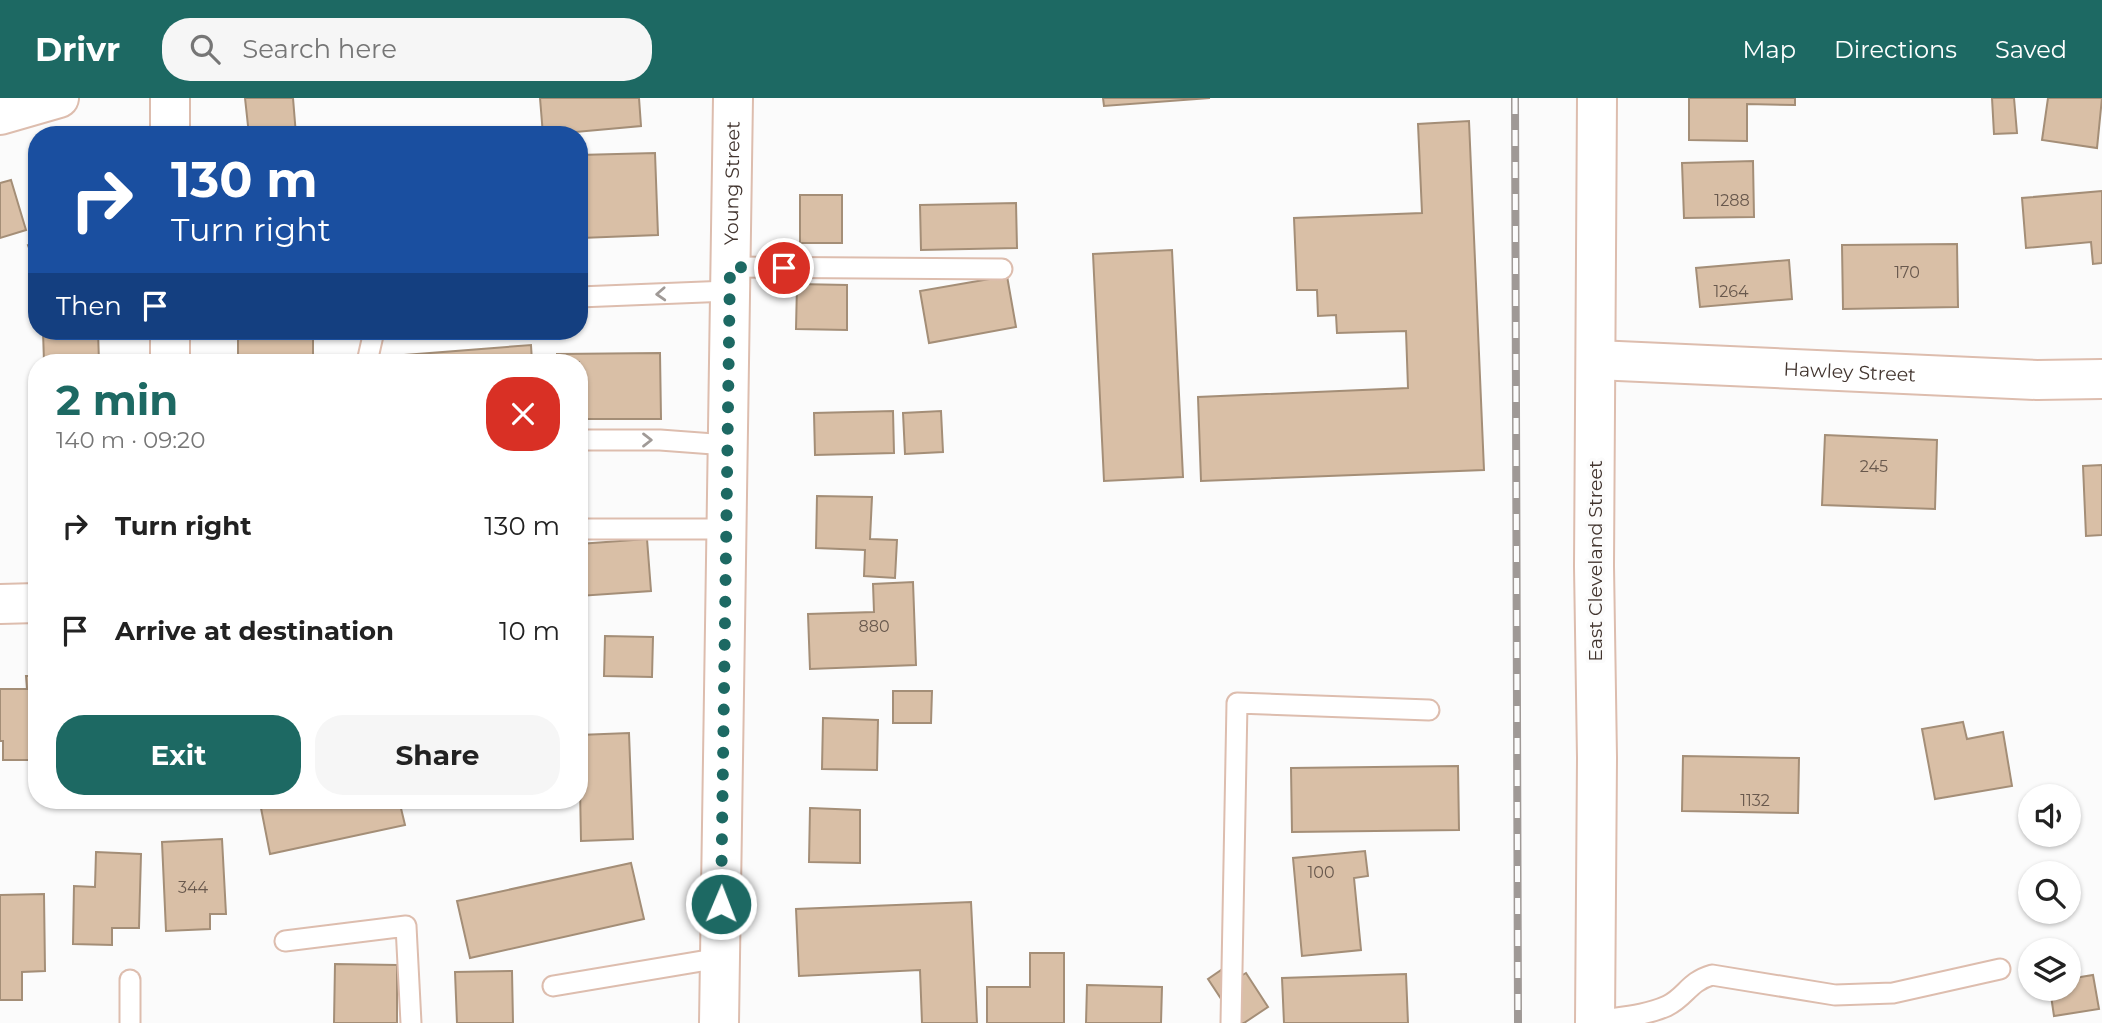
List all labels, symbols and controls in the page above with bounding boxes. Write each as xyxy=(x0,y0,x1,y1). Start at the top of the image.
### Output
search box xyxy=(162,18,652,81)
text: Drivr xyxy=(35,29,120,69)
icon: search xyxy=(186,30,224,68)
text: Search here xyxy=(242,33,397,65)
text: Map xyxy=(1743,35,1796,64)
text: Directions xyxy=(1834,35,1957,64)
text: Saved xyxy=(1995,35,2067,64)
street label: Young Street xyxy=(720,121,745,245)
text: 130 m xyxy=(171,150,318,209)
icon: right xyxy=(56,154,147,245)
house number: 1288 xyxy=(1714,191,1750,210)
text: Turn right xyxy=(171,210,331,249)
pin xyxy=(754,238,814,298)
icon: arrive xyxy=(765,249,803,287)
house number: 170 xyxy=(1894,263,1920,282)
house number: 1264 xyxy=(1713,282,1749,301)
icon: arrive xyxy=(136,287,174,325)
one-way arrow xyxy=(655,287,666,302)
text: Then xyxy=(56,290,122,322)
street label: Hawley Street xyxy=(1783,358,1917,387)
text: 2 min xyxy=(56,374,178,426)
button: close xyxy=(486,377,560,451)
text: 140 m · 09:20 xyxy=(56,426,205,454)
one-way arrow xyxy=(643,432,653,448)
house number: 245 xyxy=(1860,457,1888,476)
street label: East Cleveland Street xyxy=(1584,460,1607,662)
icon: right xyxy=(56,507,94,545)
text: Turn right xyxy=(115,510,251,542)
text: 130 m xyxy=(484,510,560,542)
icon: arrive xyxy=(56,612,94,650)
text: Arrive at destination xyxy=(115,615,394,647)
text: 10 m xyxy=(499,615,560,647)
house number: 880 xyxy=(858,617,890,636)
button: Exit xyxy=(56,715,301,795)
button: Share xyxy=(315,715,560,795)
map controls xyxy=(2018,784,2081,1001)
button: sound xyxy=(2018,784,2081,847)
house number: 1132 xyxy=(1740,791,1770,810)
button: search xyxy=(2018,861,2081,924)
house number: 100 xyxy=(1308,863,1334,882)
position arrow xyxy=(684,867,758,941)
house number: 344 xyxy=(178,878,209,897)
button: layers xyxy=(2018,938,2081,1001)

